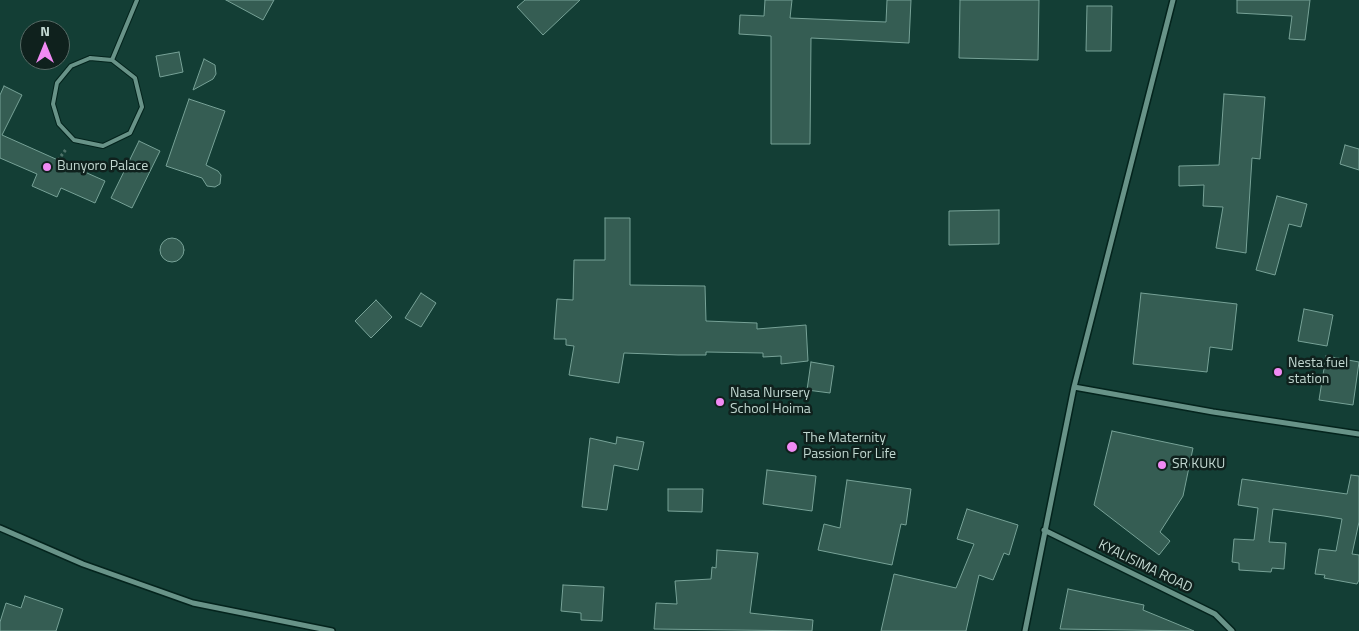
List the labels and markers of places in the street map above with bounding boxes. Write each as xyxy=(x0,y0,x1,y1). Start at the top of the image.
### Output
place label: Bunyoro Palace xyxy=(57,159,148,175)
marker: Bunyoro Palace xyxy=(41,161,53,173)
place label: Nesta fuel station xyxy=(1288,356,1348,388)
marker: Nesta fuel station xyxy=(1272,366,1284,378)
place label: Nasa Nursery School Hoima xyxy=(730,386,811,418)
marker: Nasa Nursery School Hoima xyxy=(714,396,726,408)
place label: The Maternity Passion For Life xyxy=(803,431,896,464)
marker: The Maternity Passion For Life xyxy=(785,440,799,454)
place label: SR KUKU xyxy=(1172,457,1225,473)
marker: SR KUKU xyxy=(1156,459,1168,471)

